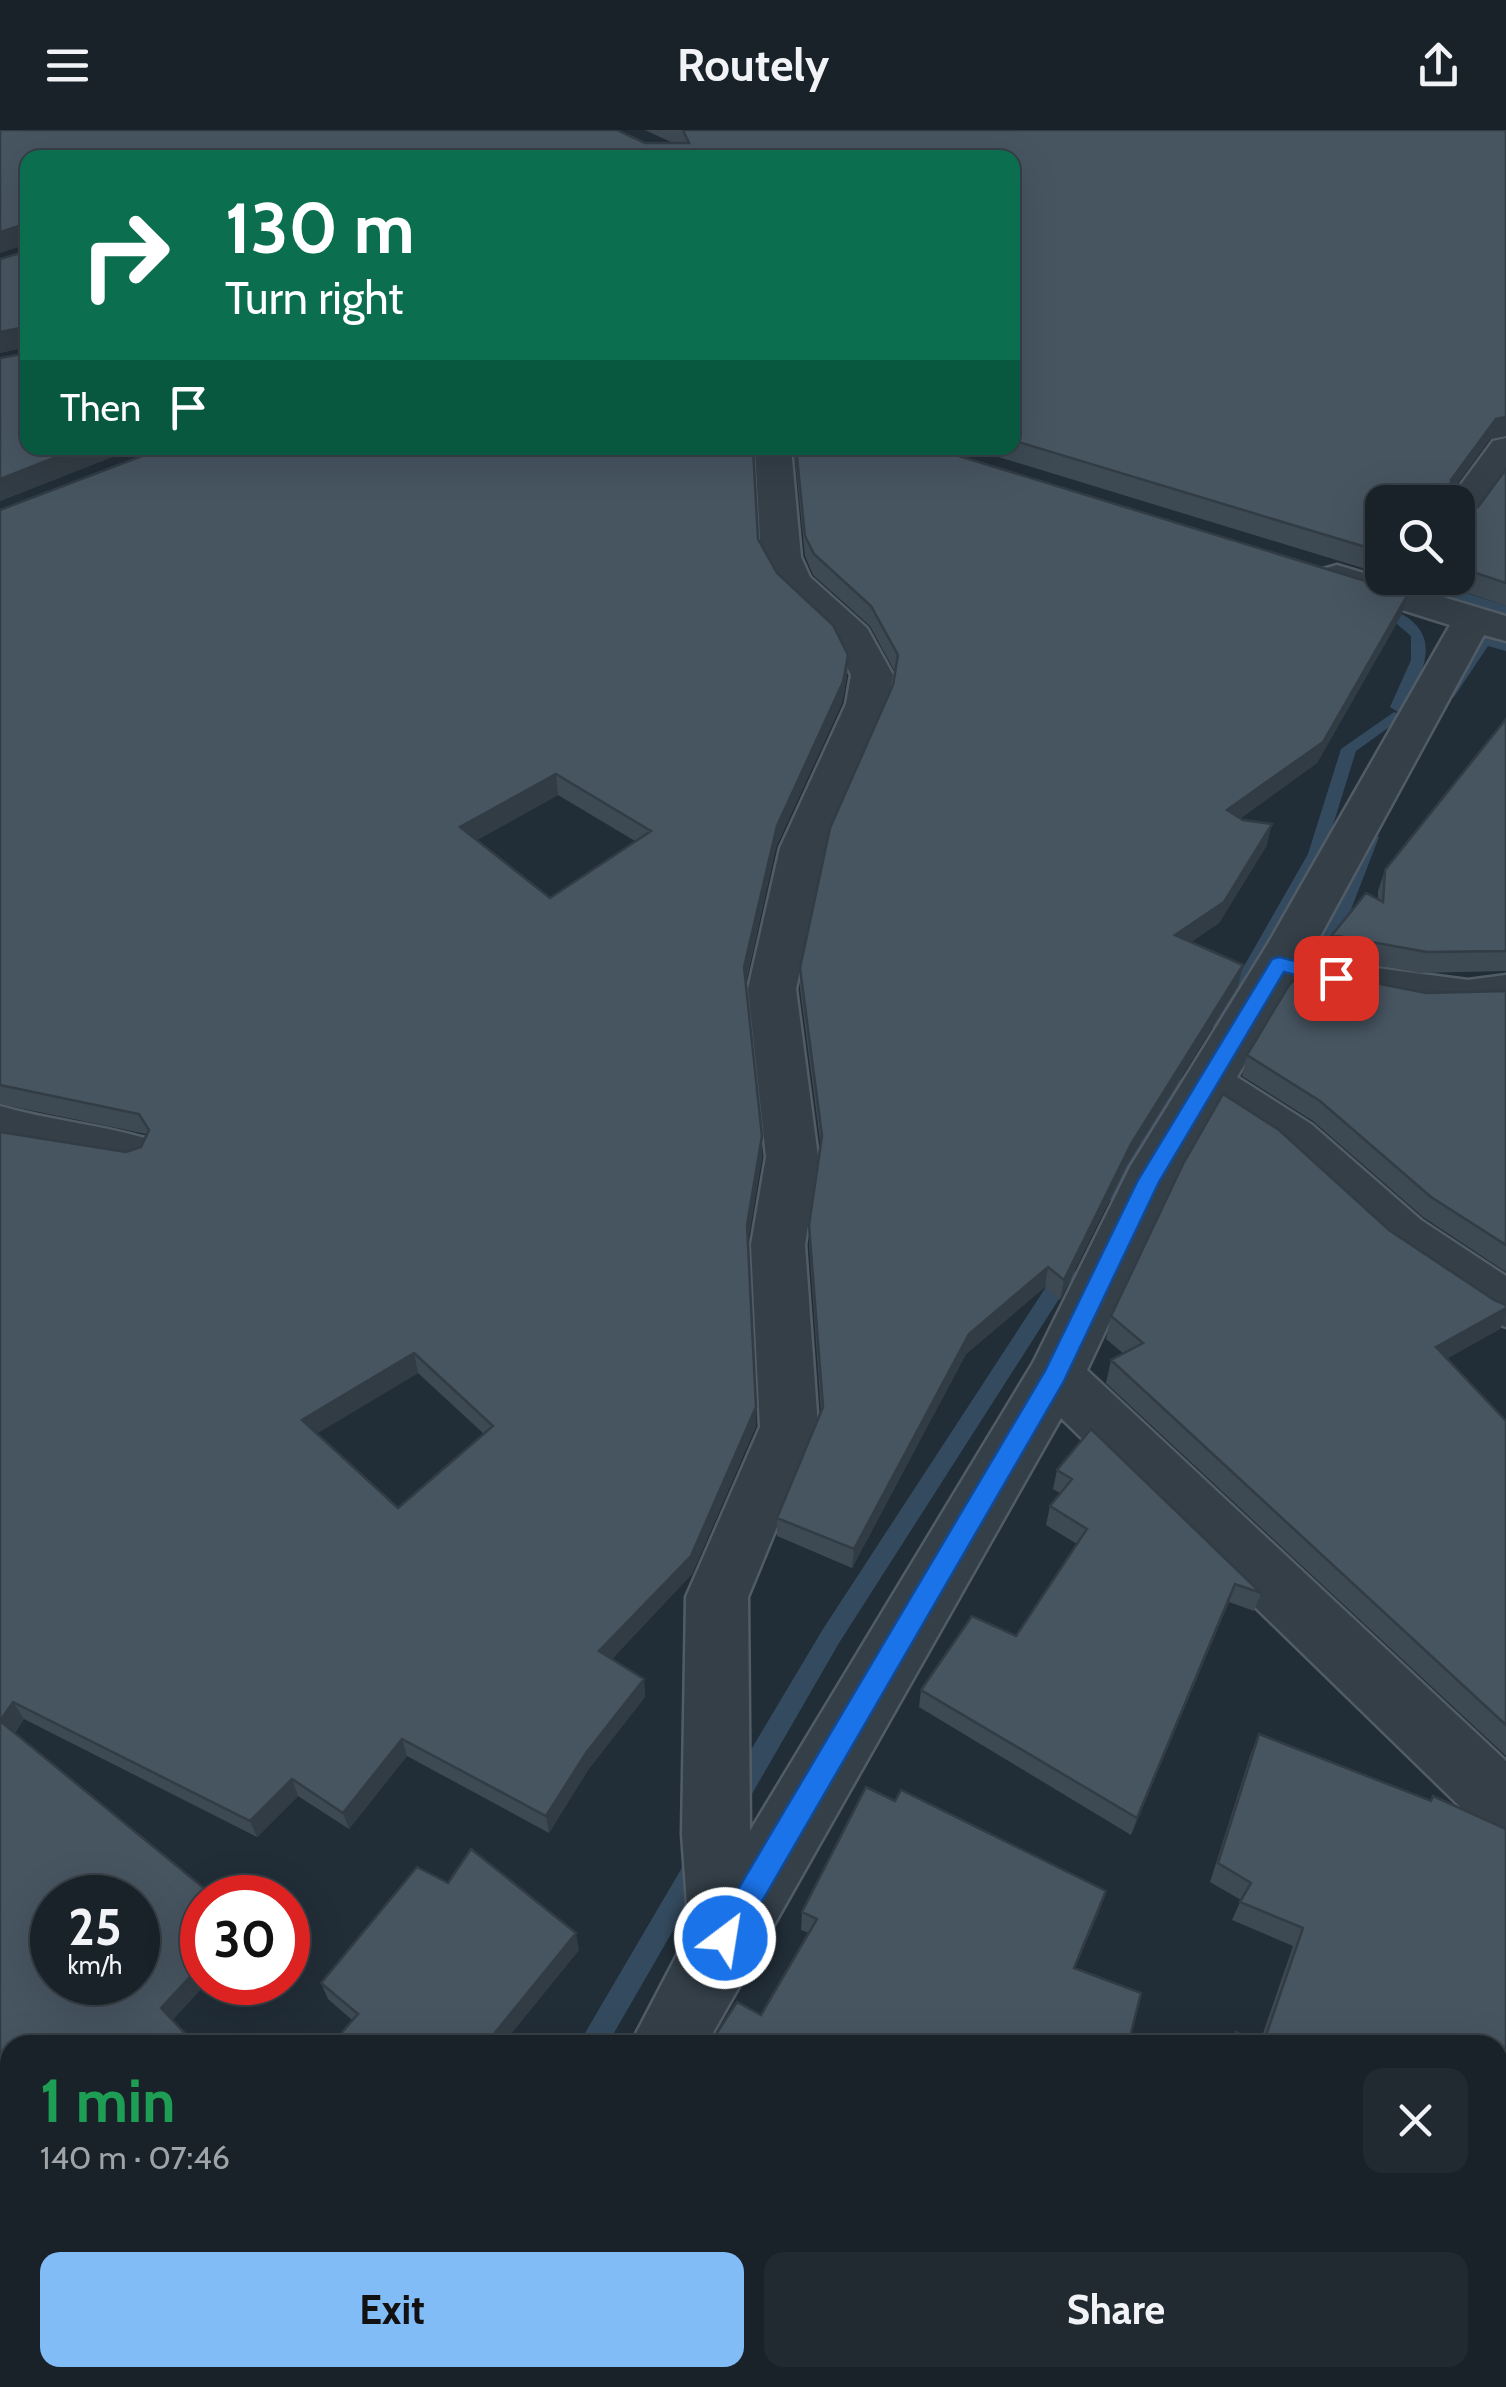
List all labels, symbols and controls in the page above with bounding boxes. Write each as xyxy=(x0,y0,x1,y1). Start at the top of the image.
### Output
icon: menu xyxy=(40,38,95,93)
text: Routely xyxy=(677,38,829,92)
icon: share xyxy=(1411,38,1466,93)
text: 130 m xyxy=(225,185,415,271)
icon: right xyxy=(60,190,190,320)
text: Turn right xyxy=(225,271,404,325)
icon: arrive xyxy=(161,380,216,435)
text: Then xyxy=(60,384,141,431)
map controls xyxy=(1365,485,1475,595)
button: search xyxy=(1365,485,1475,595)
pin xyxy=(1294,936,1379,1021)
icon: arrive xyxy=(1309,951,1364,1006)
speed limit sign: 30 xyxy=(180,1875,310,2005)
position arrow xyxy=(673,1886,777,1990)
text: 25 xyxy=(68,1897,122,1958)
text: km/h xyxy=(68,1950,122,1980)
text: 1 min xyxy=(40,2064,175,2137)
button: close xyxy=(1363,2068,1468,2173)
text: 140 m · 07:46 xyxy=(40,2138,230,2177)
button: Exit xyxy=(40,2252,744,2367)
button: Share xyxy=(764,2252,1468,2367)

